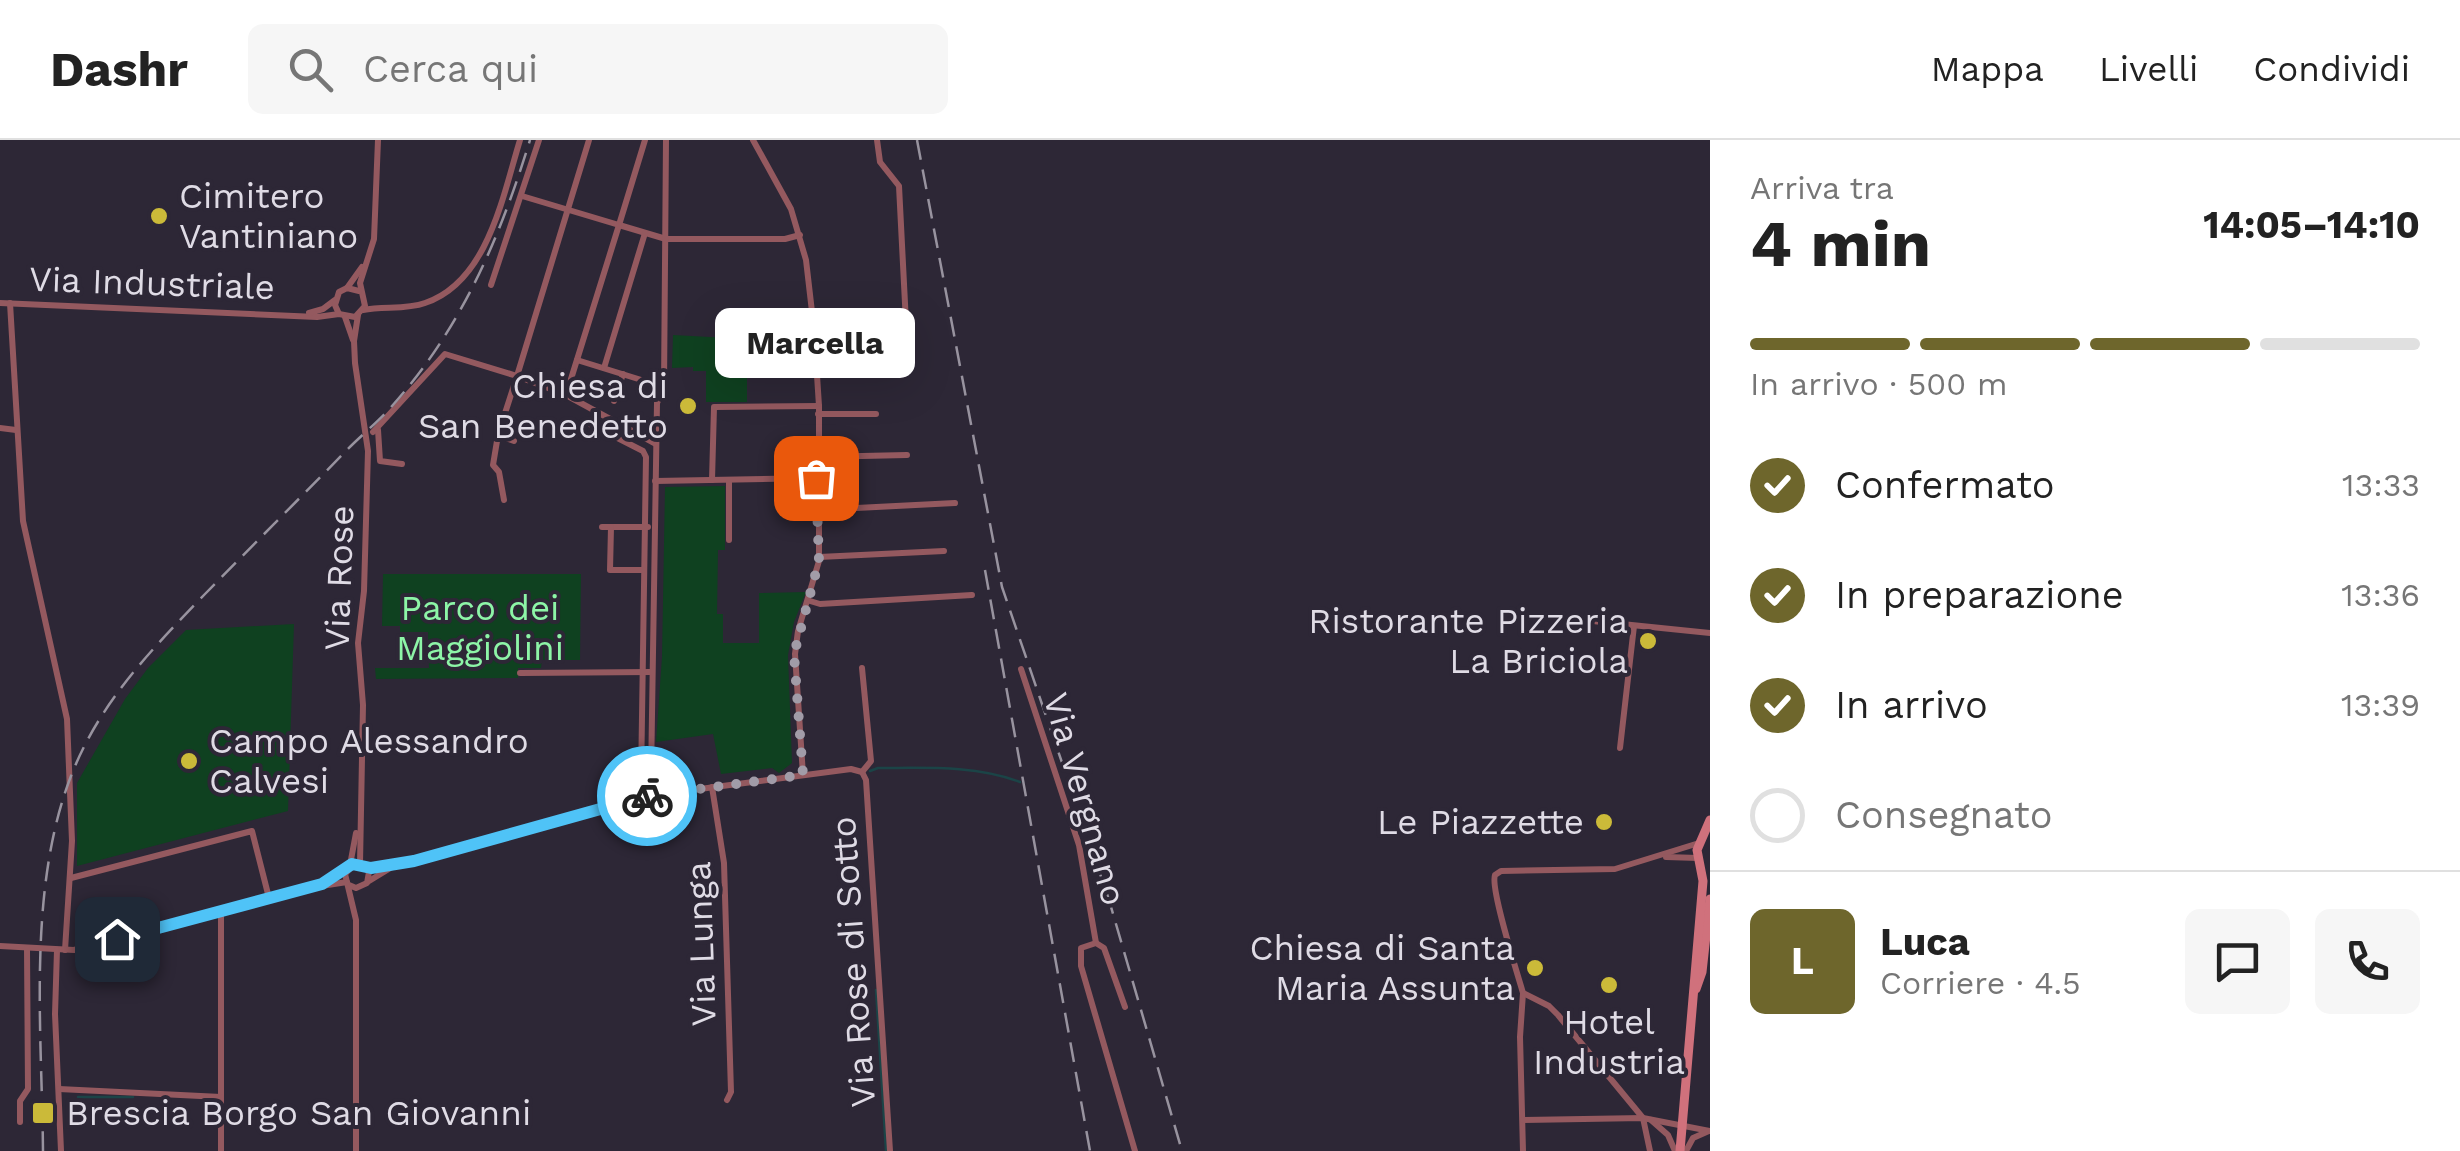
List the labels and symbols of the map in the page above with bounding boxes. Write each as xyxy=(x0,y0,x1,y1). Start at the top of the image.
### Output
place label: Cimitero Vantiniano xyxy=(179,175,358,257)
marker: Cimitero Vantiniano xyxy=(148,205,170,227)
street label: Via Industriale xyxy=(28,258,276,308)
callout: Marcella xyxy=(716,308,916,378)
place label: Chiesa di San Benedetto xyxy=(418,365,668,447)
marker: Chiesa di San Benedetto xyxy=(677,395,699,417)
pin xyxy=(774,436,859,521)
street label: Via Rose xyxy=(315,505,363,651)
park label: Parco dei Maggiolini xyxy=(396,587,564,669)
place label: Ristorante Pizzeria La Briciola xyxy=(1308,600,1628,682)
marker: Ristorante Pizzeria La Briciola xyxy=(1637,630,1659,652)
street label: Via Vergnano xyxy=(1035,688,1135,910)
place label: Campo Alessandro Calvesi xyxy=(209,720,529,802)
courier xyxy=(597,746,697,846)
marker: Campo Alessandro Calvesi xyxy=(178,750,200,772)
place label: Le Piazzette xyxy=(1377,801,1584,843)
marker: Le Piazzette xyxy=(1593,811,1615,833)
street label: Via Rose di Sotto xyxy=(822,815,884,1109)
street label: Via Lunga xyxy=(677,861,725,1027)
pin xyxy=(75,897,160,982)
place label: Chiesa di Santa Maria Assunta xyxy=(1249,927,1515,1009)
marker: Chiesa di Santa Maria Assunta xyxy=(1524,957,1546,979)
marker: Hotel Industria xyxy=(1598,974,1620,996)
place label: Hotel Industria xyxy=(1533,1001,1685,1083)
place label: Brescia Borgo San Giovanni xyxy=(66,1092,531,1134)
marker: Brescia Borgo San Giovanni xyxy=(30,1100,56,1126)

